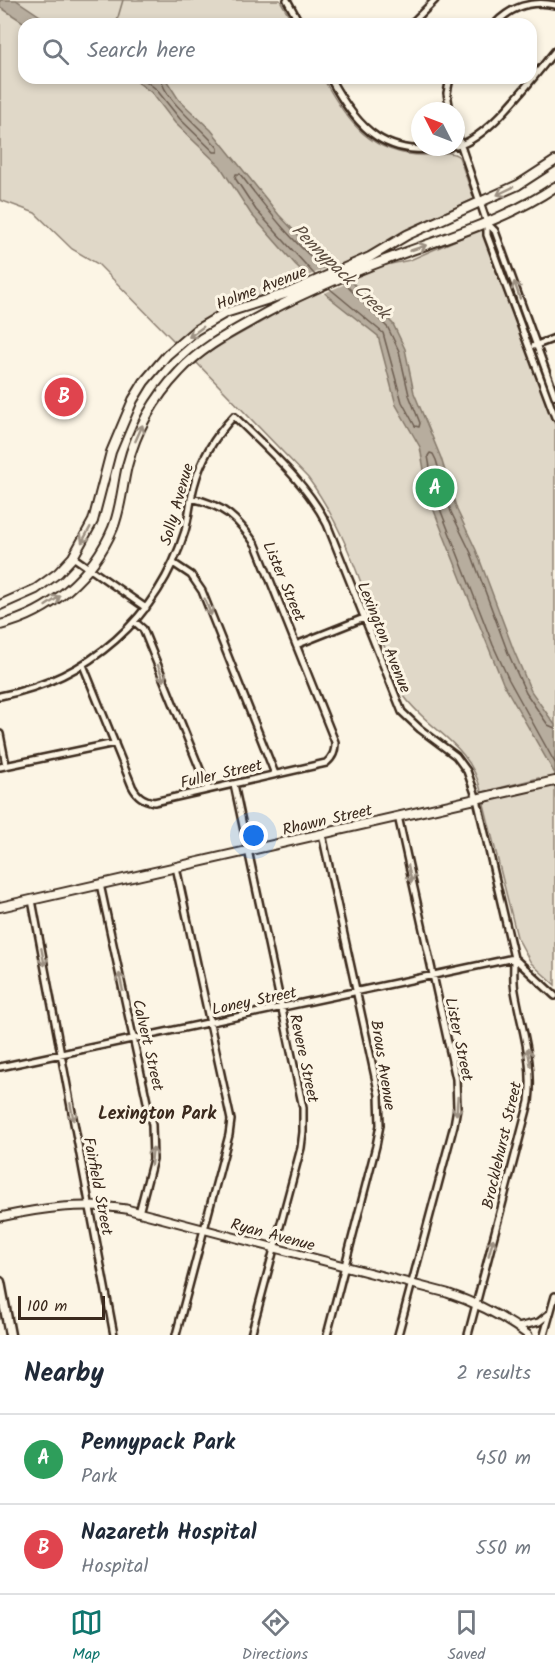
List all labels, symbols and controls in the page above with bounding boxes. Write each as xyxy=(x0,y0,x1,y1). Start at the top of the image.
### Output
search box xyxy=(18,18,537,84)
text: Search here xyxy=(87,34,195,69)
icon: search xyxy=(39,35,72,68)
north arrow xyxy=(411,102,465,156)
one-way arrow xyxy=(497,186,515,197)
water label: Pennypack Creek xyxy=(284,217,398,329)
one-way arrow xyxy=(408,242,427,253)
street label: Holme Avenue xyxy=(213,260,311,317)
one-way arrow xyxy=(510,281,521,300)
one-way arrow xyxy=(188,325,204,338)
pin: B xyxy=(44,374,84,420)
one-way arrow xyxy=(134,424,145,442)
street label: Solly Avenue xyxy=(154,460,201,549)
pin: A xyxy=(416,466,454,510)
one-way arrow xyxy=(80,526,92,543)
street label: Lister Street xyxy=(255,538,312,626)
street label: Lexington Avenue xyxy=(350,578,417,697)
one-way arrow xyxy=(44,594,61,607)
one-way arrow xyxy=(203,597,214,616)
one-way arrow xyxy=(156,663,167,682)
street label: Fuller Street xyxy=(178,753,266,796)
street label: Rhawn Street xyxy=(280,798,376,843)
your location xyxy=(239,821,268,850)
one-way arrow xyxy=(405,864,417,883)
one-way arrow xyxy=(38,947,49,966)
one-way arrow xyxy=(115,972,126,992)
street label: Loney Street xyxy=(210,980,300,1023)
street label: Lister Street xyxy=(437,995,480,1084)
street label: Calvert Street xyxy=(125,997,170,1094)
street label: Revere Street xyxy=(282,1012,325,1106)
street label: Brous Avenue xyxy=(363,1018,402,1112)
one-way arrow xyxy=(523,1048,534,1067)
street label: Brocklehurst Street xyxy=(476,1078,529,1212)
one-way arrow xyxy=(451,1095,462,1115)
district label: Lexington Park xyxy=(98,1100,217,1129)
one-way arrow xyxy=(67,1101,78,1121)
street label: Fairfield Street xyxy=(76,1135,119,1238)
one-way arrow xyxy=(147,1146,158,1166)
street label: Ryan Avenue xyxy=(228,1212,318,1259)
one-way arrow xyxy=(485,1237,497,1256)
scale bar xyxy=(18,1293,105,1320)
text: 100 m xyxy=(27,1294,67,1319)
text: Nearby xyxy=(24,1353,104,1395)
text: 2 results xyxy=(456,1358,531,1390)
text: Pennypack Park xyxy=(81,1426,235,1461)
text: A xyxy=(37,1443,50,1475)
text: 450 m xyxy=(475,1443,531,1475)
text: Park xyxy=(81,1461,117,1493)
text: Nazareth Hospital xyxy=(81,1516,257,1551)
text: B xyxy=(37,1533,50,1565)
text: 550 m xyxy=(476,1533,531,1565)
text: Hospital xyxy=(81,1551,148,1583)
tab: Map xyxy=(70,1606,103,1667)
tab: Directions xyxy=(242,1606,308,1667)
tab: Saved xyxy=(447,1606,485,1667)

